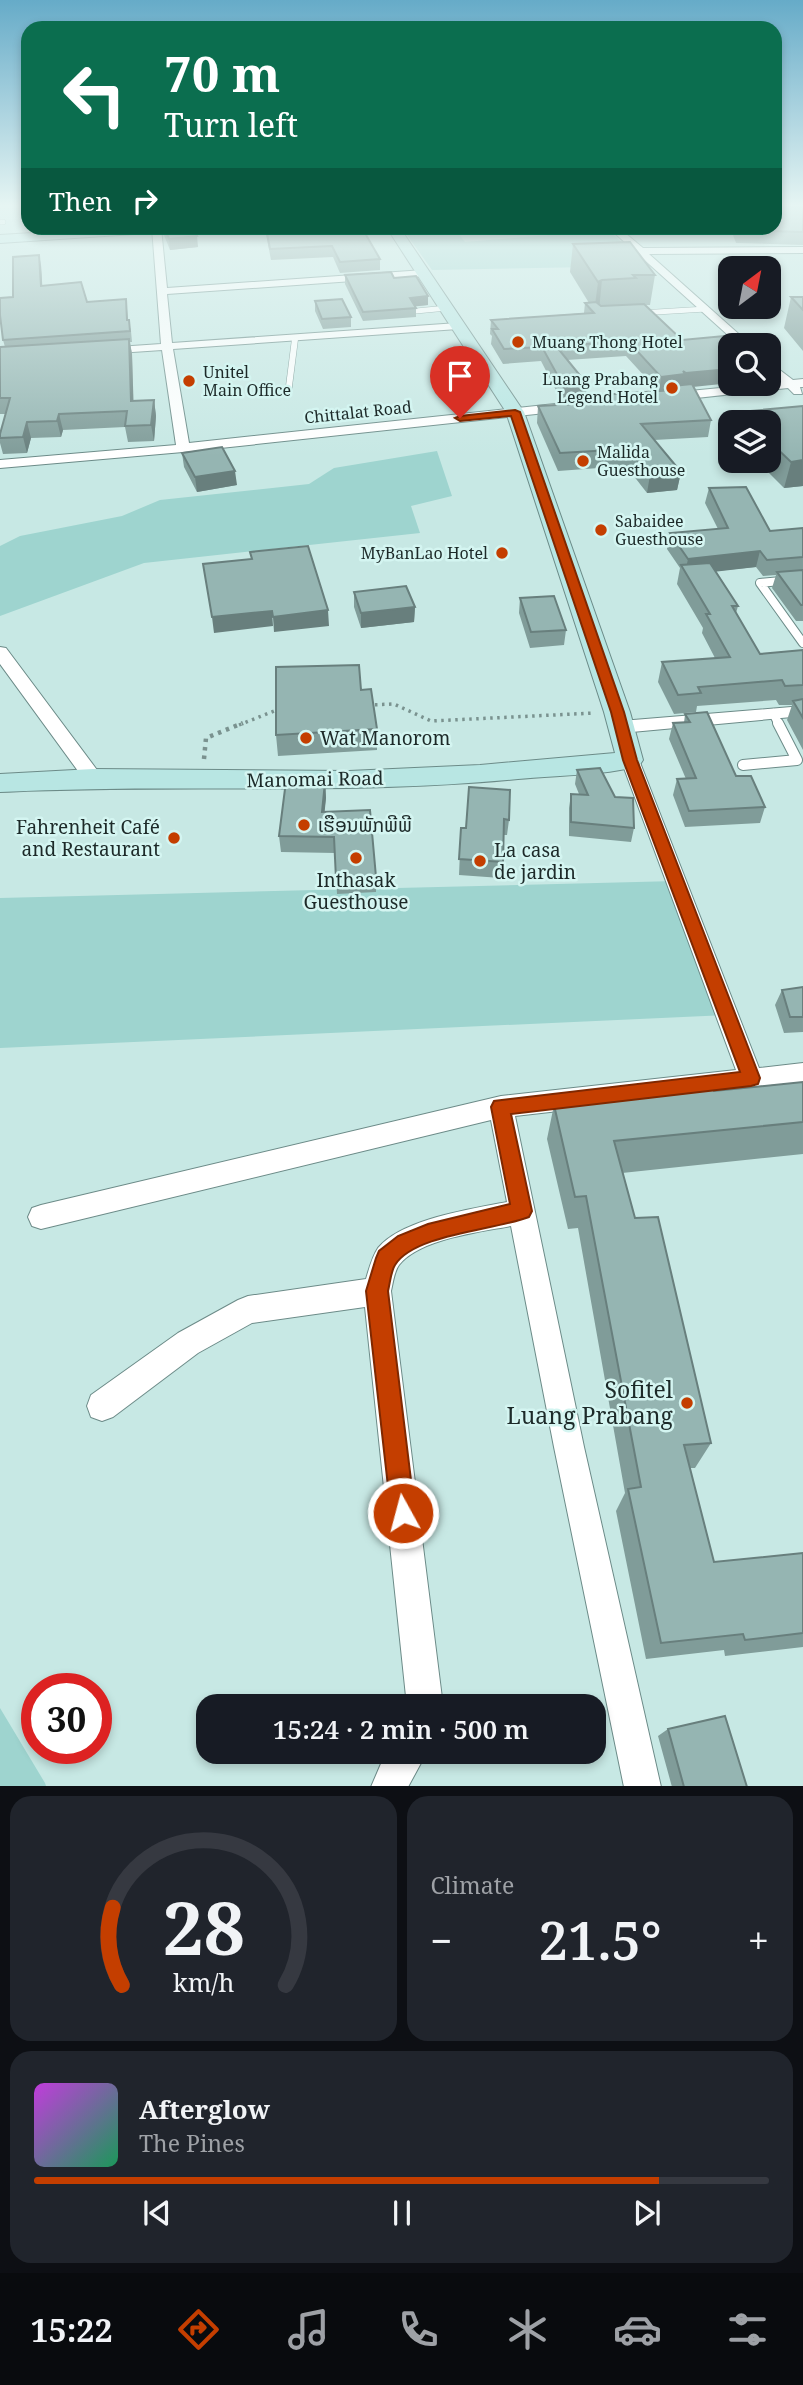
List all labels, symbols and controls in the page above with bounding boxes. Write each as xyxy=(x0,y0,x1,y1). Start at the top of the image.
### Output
text: 70 m xyxy=(164,40,280,106)
icon: left xyxy=(49,49,140,140)
text: Turn left xyxy=(164,103,298,146)
icon: right xyxy=(126,182,164,220)
text: Then xyxy=(49,183,112,219)
north arrow xyxy=(718,256,780,318)
map controls xyxy=(718,256,781,473)
place label: Muang Thong Hotel xyxy=(532,331,683,353)
button: search xyxy=(718,333,781,396)
marker: Muang Thong Hotel xyxy=(510,334,526,350)
pin xyxy=(430,346,490,418)
icon: arrive xyxy=(441,357,479,395)
place label: Unitel Main Office xyxy=(203,361,291,401)
place label: Luang Prabang Legend Hotel xyxy=(542,368,658,408)
marker: Unitel Main Office xyxy=(181,373,197,389)
marker: Luang Prabang Legend Hotel xyxy=(664,380,680,396)
street label: Chittalat Road xyxy=(303,395,413,429)
button: layers xyxy=(718,410,781,473)
place label: Malida Guesthouse xyxy=(597,441,685,481)
marker: Malida Guesthouse xyxy=(575,453,591,469)
place label: Sabaidee Guesthouse xyxy=(615,510,703,550)
marker: Sabaidee Guesthouse xyxy=(593,522,609,538)
place label: MyBanLao Hotel xyxy=(361,542,488,564)
marker: MyBanLao Hotel xyxy=(494,545,510,561)
place label: Wat Manorom xyxy=(320,725,451,751)
marker: Wat Manorom xyxy=(298,730,314,746)
street label: Manomai Road xyxy=(246,765,384,793)
place label: ເຮືອນພັກພີພີ xyxy=(318,812,412,838)
place label: Fahrenheit Café and Restaurant xyxy=(16,814,160,862)
marker: ເຮືອນພັກພີພີ xyxy=(296,817,312,833)
marker: Fahrenheit Café and Restaurant xyxy=(166,830,182,846)
place label: La casa de jardin xyxy=(494,837,576,885)
marker: Inthasak Guesthouse xyxy=(348,850,364,866)
marker: La casa de jardin xyxy=(472,853,488,869)
place label: Inthasak Guesthouse xyxy=(304,867,408,915)
place label: Sofitel Luang Prabang xyxy=(506,1373,674,1431)
marker: Sofitel Luang Prabang xyxy=(679,1395,695,1411)
position arrow xyxy=(366,1476,440,1550)
speed limit sign: 30 xyxy=(21,1673,112,1764)
text: 15:24 · 2 min · 500 m xyxy=(273,1711,529,1747)
text: Climate xyxy=(431,1869,514,1901)
text: 28 xyxy=(162,1877,244,1976)
text: 21.5° xyxy=(539,1904,662,1975)
text: − xyxy=(431,1914,453,1966)
text: + xyxy=(748,1914,769,1966)
text: km/h xyxy=(173,1964,234,1998)
text: Afterglow xyxy=(139,2091,270,2127)
text: The Pines xyxy=(139,2127,245,2159)
icon: previous xyxy=(138,2194,176,2232)
icon: pause xyxy=(383,2194,421,2232)
icon: next xyxy=(628,2194,666,2232)
icon: directions xyxy=(174,2305,223,2354)
icon: music xyxy=(284,2305,333,2354)
icon: phone xyxy=(394,2305,443,2354)
icon: climate xyxy=(503,2305,552,2354)
icon: car xyxy=(613,2305,662,2354)
icon: filters xyxy=(723,2305,772,2354)
text: 15:22 xyxy=(30,2308,113,2351)

